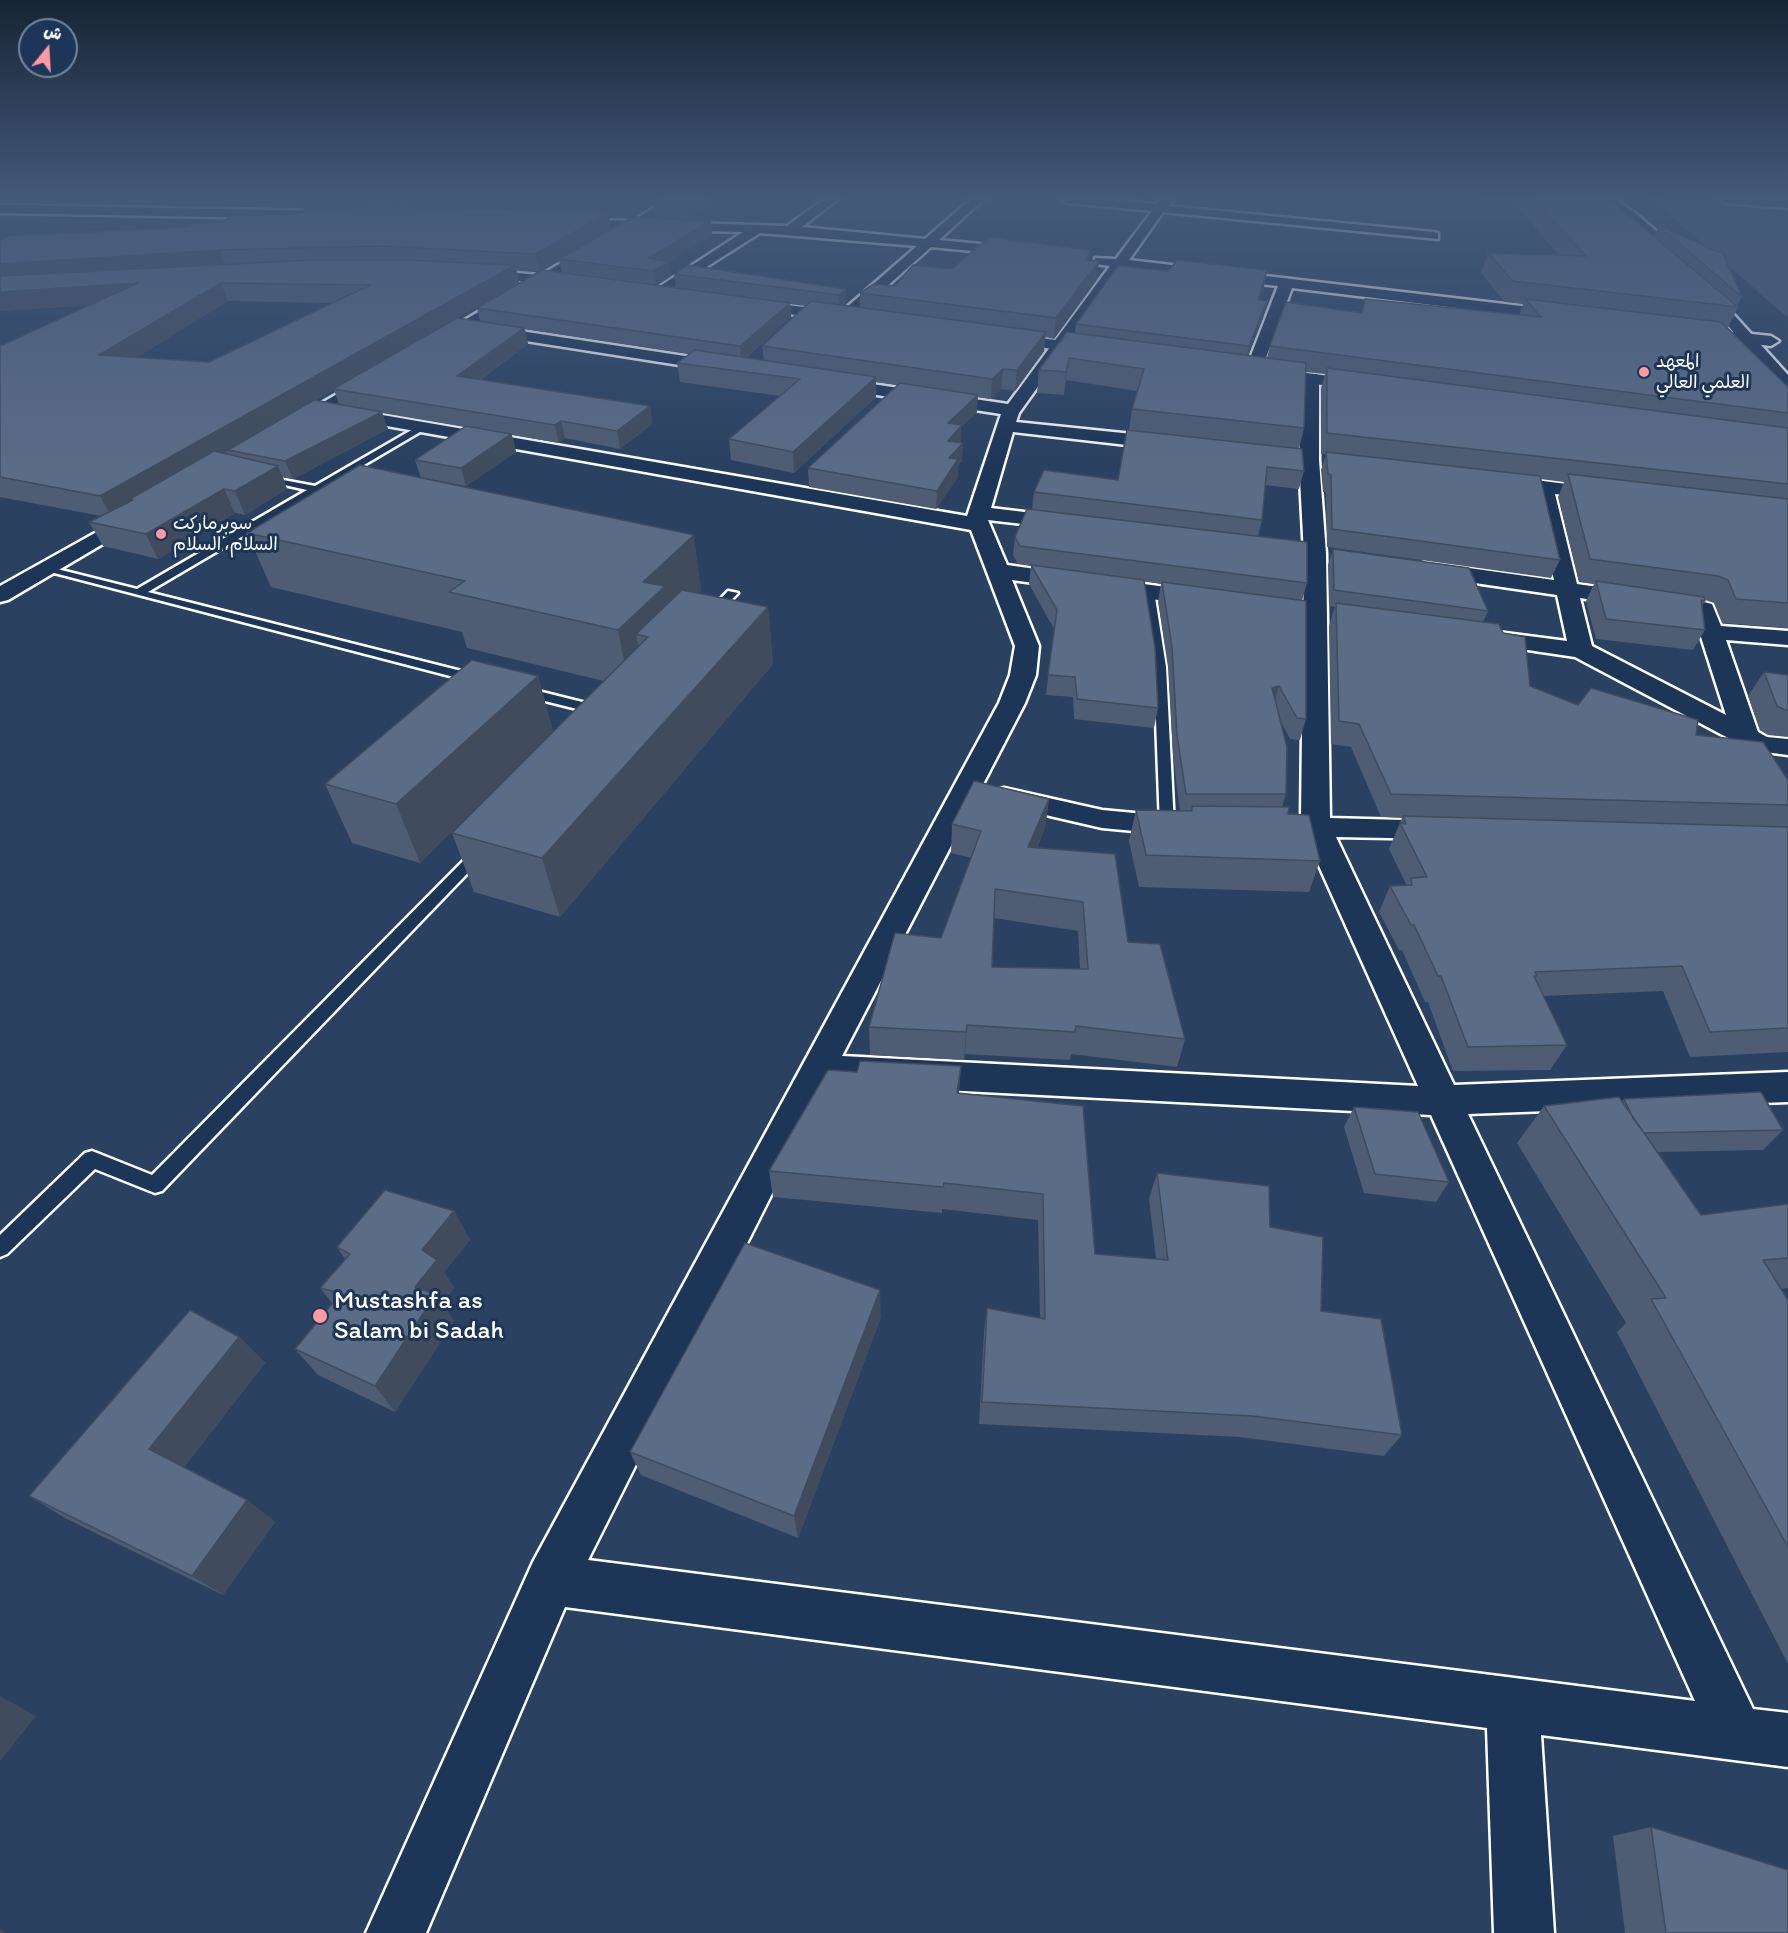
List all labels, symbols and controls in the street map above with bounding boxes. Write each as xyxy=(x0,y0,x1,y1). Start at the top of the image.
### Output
north arrow xyxy=(18,18,78,78)
text: ش xyxy=(42,21,64,44)
place label: المعهد العلمي العالي xyxy=(1656,351,1750,394)
marker: المعهد العلمي العالي xyxy=(1637,365,1651,379)
place label: سوبرماركت السلام، السلام xyxy=(173,513,278,556)
marker: سوبرماركت السلام، السلام xyxy=(154,527,168,541)
place label: Mustashfa as Salam bi Sadah xyxy=(334,1285,504,1346)
marker: Mustashfa as Salam bi Sadah xyxy=(311,1307,329,1325)

